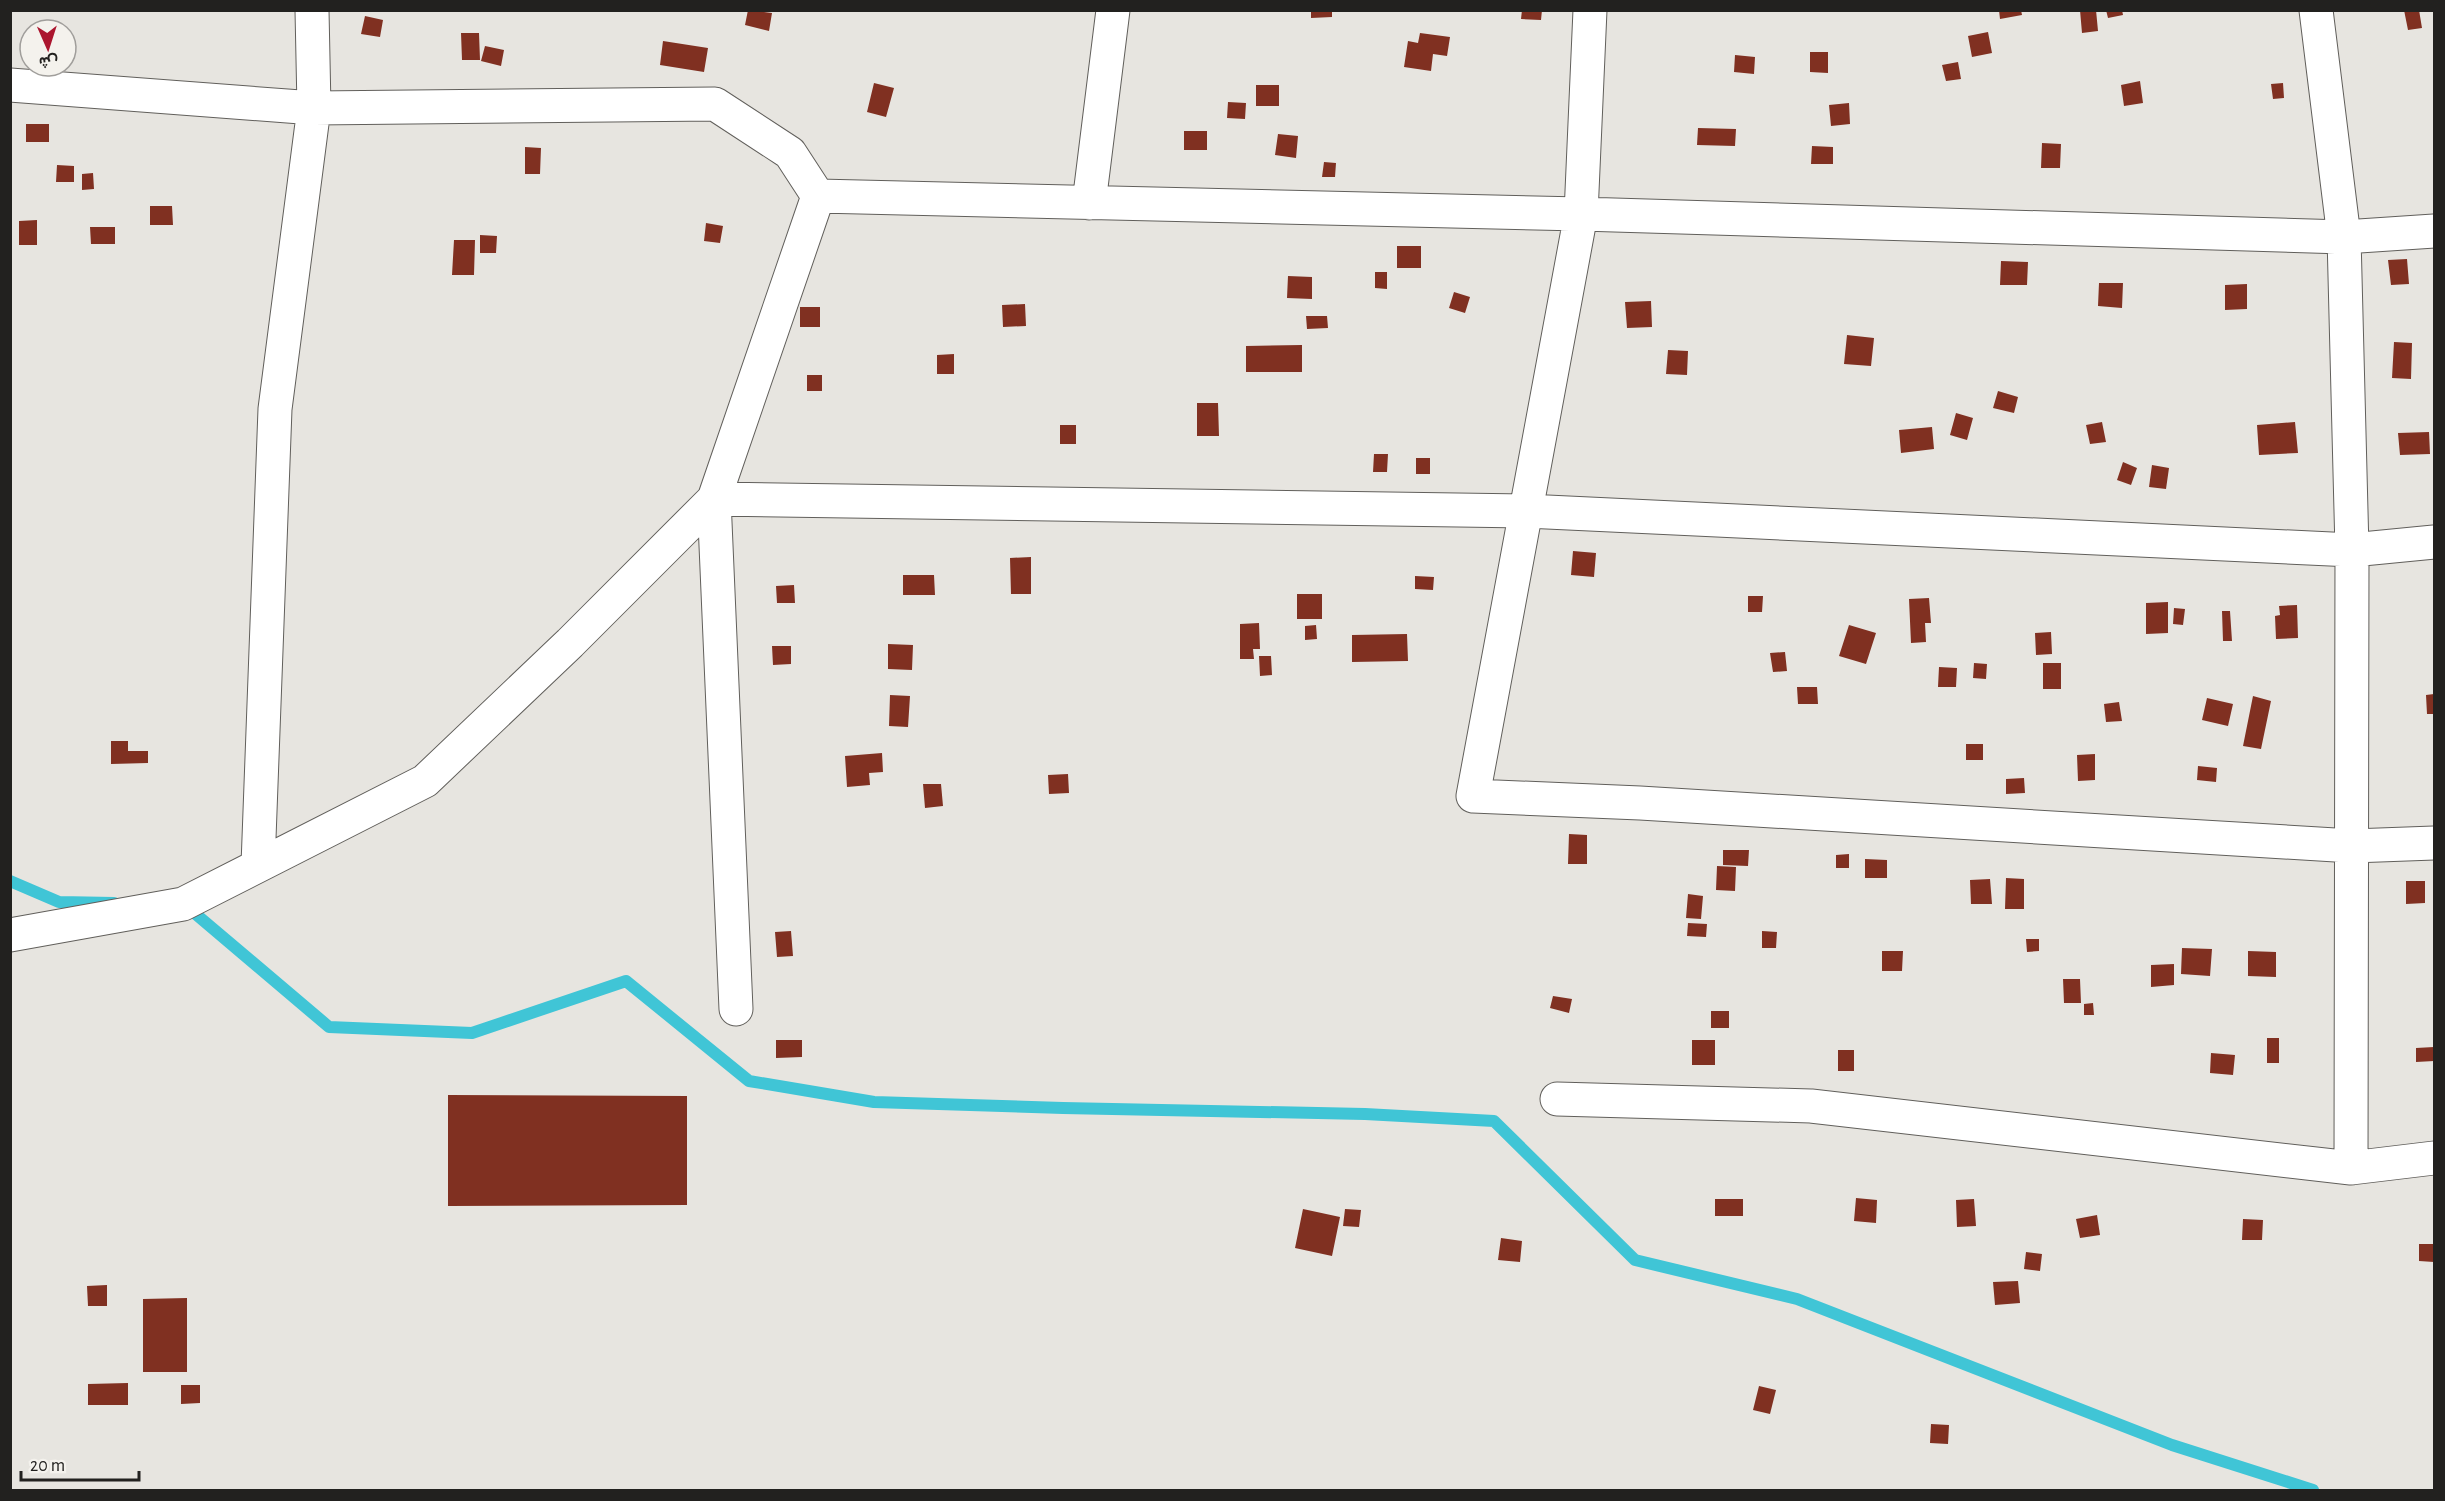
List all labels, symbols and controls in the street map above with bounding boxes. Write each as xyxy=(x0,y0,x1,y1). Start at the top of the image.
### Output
north arrow xyxy=(18,18,78,78)
text: ش xyxy=(39,52,59,70)
scale bar xyxy=(21,1444,140,1482)
text: 20 m xyxy=(30,1457,65,1475)

